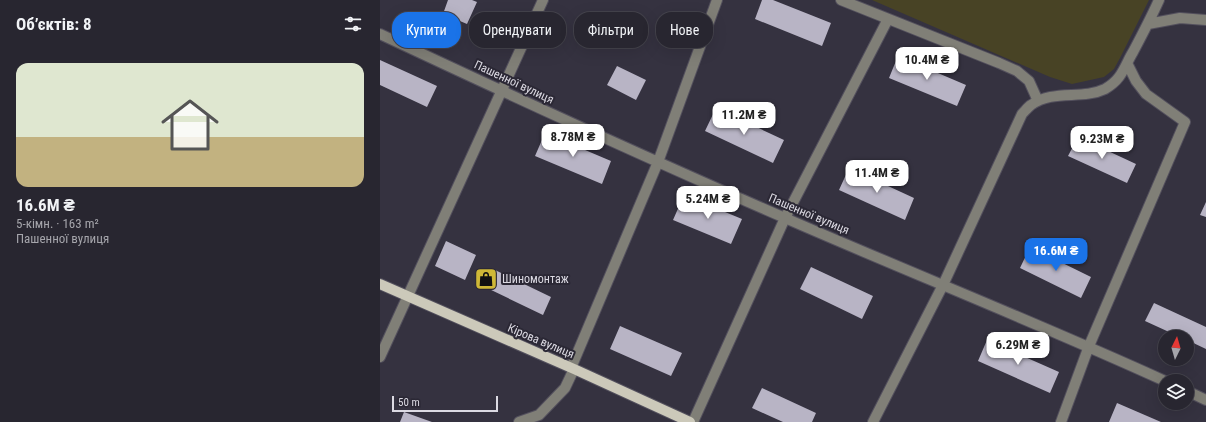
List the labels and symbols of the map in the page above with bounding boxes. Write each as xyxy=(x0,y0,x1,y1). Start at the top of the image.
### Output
pin: 10.4M ₴ xyxy=(890,47,964,81)
street label: Пашенної вулиця xyxy=(472,57,556,107)
pin: 11.2M ₴ xyxy=(707,102,781,136)
pin: 8.78M ₴ xyxy=(536,124,610,158)
pin: 9.23M ₴ xyxy=(1065,126,1139,160)
pin: 11.4M ₴ xyxy=(840,160,914,194)
pin: 5.24M ₴ xyxy=(671,186,745,220)
street label: Пашенної вулиця xyxy=(767,191,851,237)
pin: 16.6M ₴ xyxy=(1019,238,1093,272)
shop icon: Шиномонтаж xyxy=(473,266,499,292)
place label: Шиномонтаж xyxy=(502,272,569,286)
street label: Кірова вулиця xyxy=(506,321,576,361)
north arrow xyxy=(1158,330,1194,366)
pin: 6.29M ₴ xyxy=(981,332,1055,366)
scale bar xyxy=(392,394,498,413)

